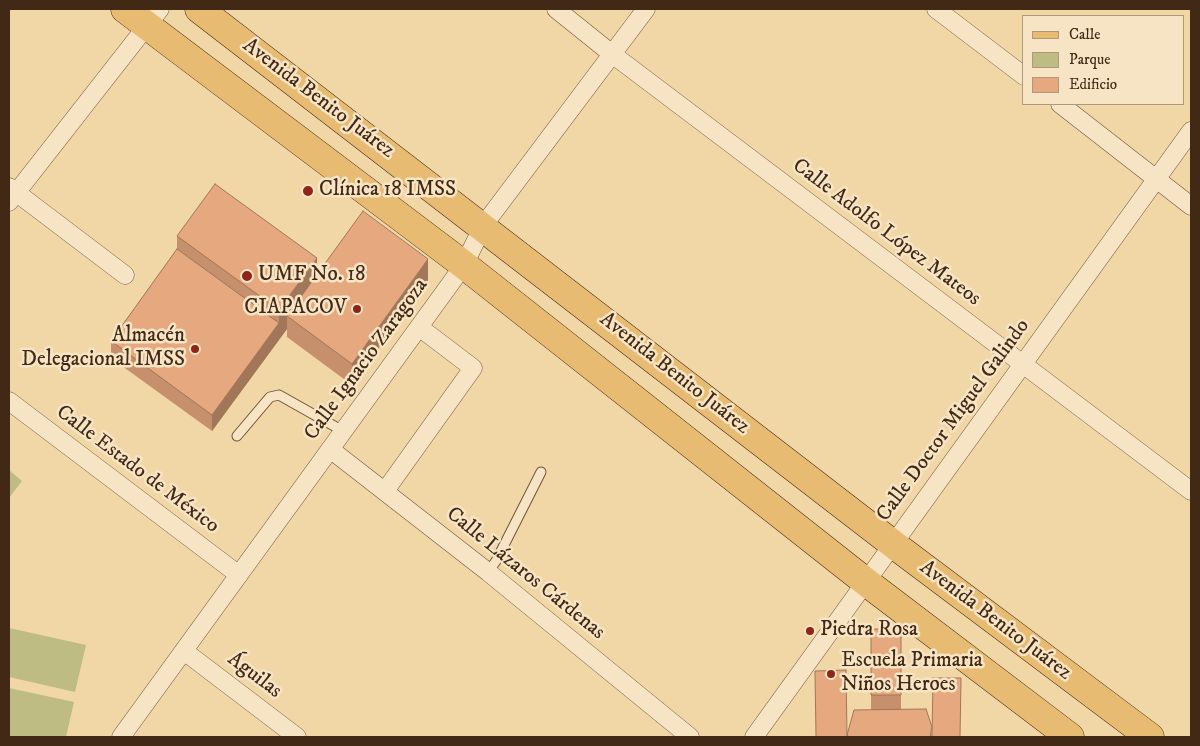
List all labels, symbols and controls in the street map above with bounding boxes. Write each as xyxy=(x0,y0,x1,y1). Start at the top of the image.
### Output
legend xyxy=(1022,15,1185,105)
text: Calle xyxy=(1069,25,1101,44)
street label: Avenida Benito Juárez xyxy=(237,34,399,164)
text: Parque xyxy=(1069,50,1110,69)
text: Edificio xyxy=(1069,75,1117,94)
street label: Calle Adolfo López Mateos xyxy=(787,154,985,312)
place label: Clínica 18 IMSS xyxy=(319,178,456,204)
marker: Clínica 18 IMSS xyxy=(301,184,315,198)
place label: UMF No. 18 xyxy=(258,263,366,289)
marker: UMF No. 18 xyxy=(240,269,254,283)
street label: Calle Ignacio Zaragoza xyxy=(300,274,434,446)
place label: CIAPACOV xyxy=(244,296,347,322)
marker: CIAPACOV xyxy=(351,303,363,315)
street label: Avenida Benito Juárez xyxy=(594,308,754,440)
street label: Calle Doctor Miguel Galindo xyxy=(872,315,1036,527)
place label: Almacén Delegacional IMSS xyxy=(21,324,185,374)
marker: Almacén Delegacional IMSS xyxy=(189,343,201,355)
street label: Calle Estado de México xyxy=(51,400,223,540)
street label: Calle Lázaros Cárdenas xyxy=(441,502,609,646)
street label: Avenida Benito Juárez xyxy=(914,556,1076,686)
place label: Piedra Rosa xyxy=(820,618,918,644)
marker: Piedra Rosa xyxy=(804,625,816,637)
street label: Águilas xyxy=(222,647,286,705)
place label: Escuela Primaria Niños Heroes xyxy=(841,649,983,699)
marker: Escuela Primaria Niños Heroes xyxy=(825,668,837,680)

